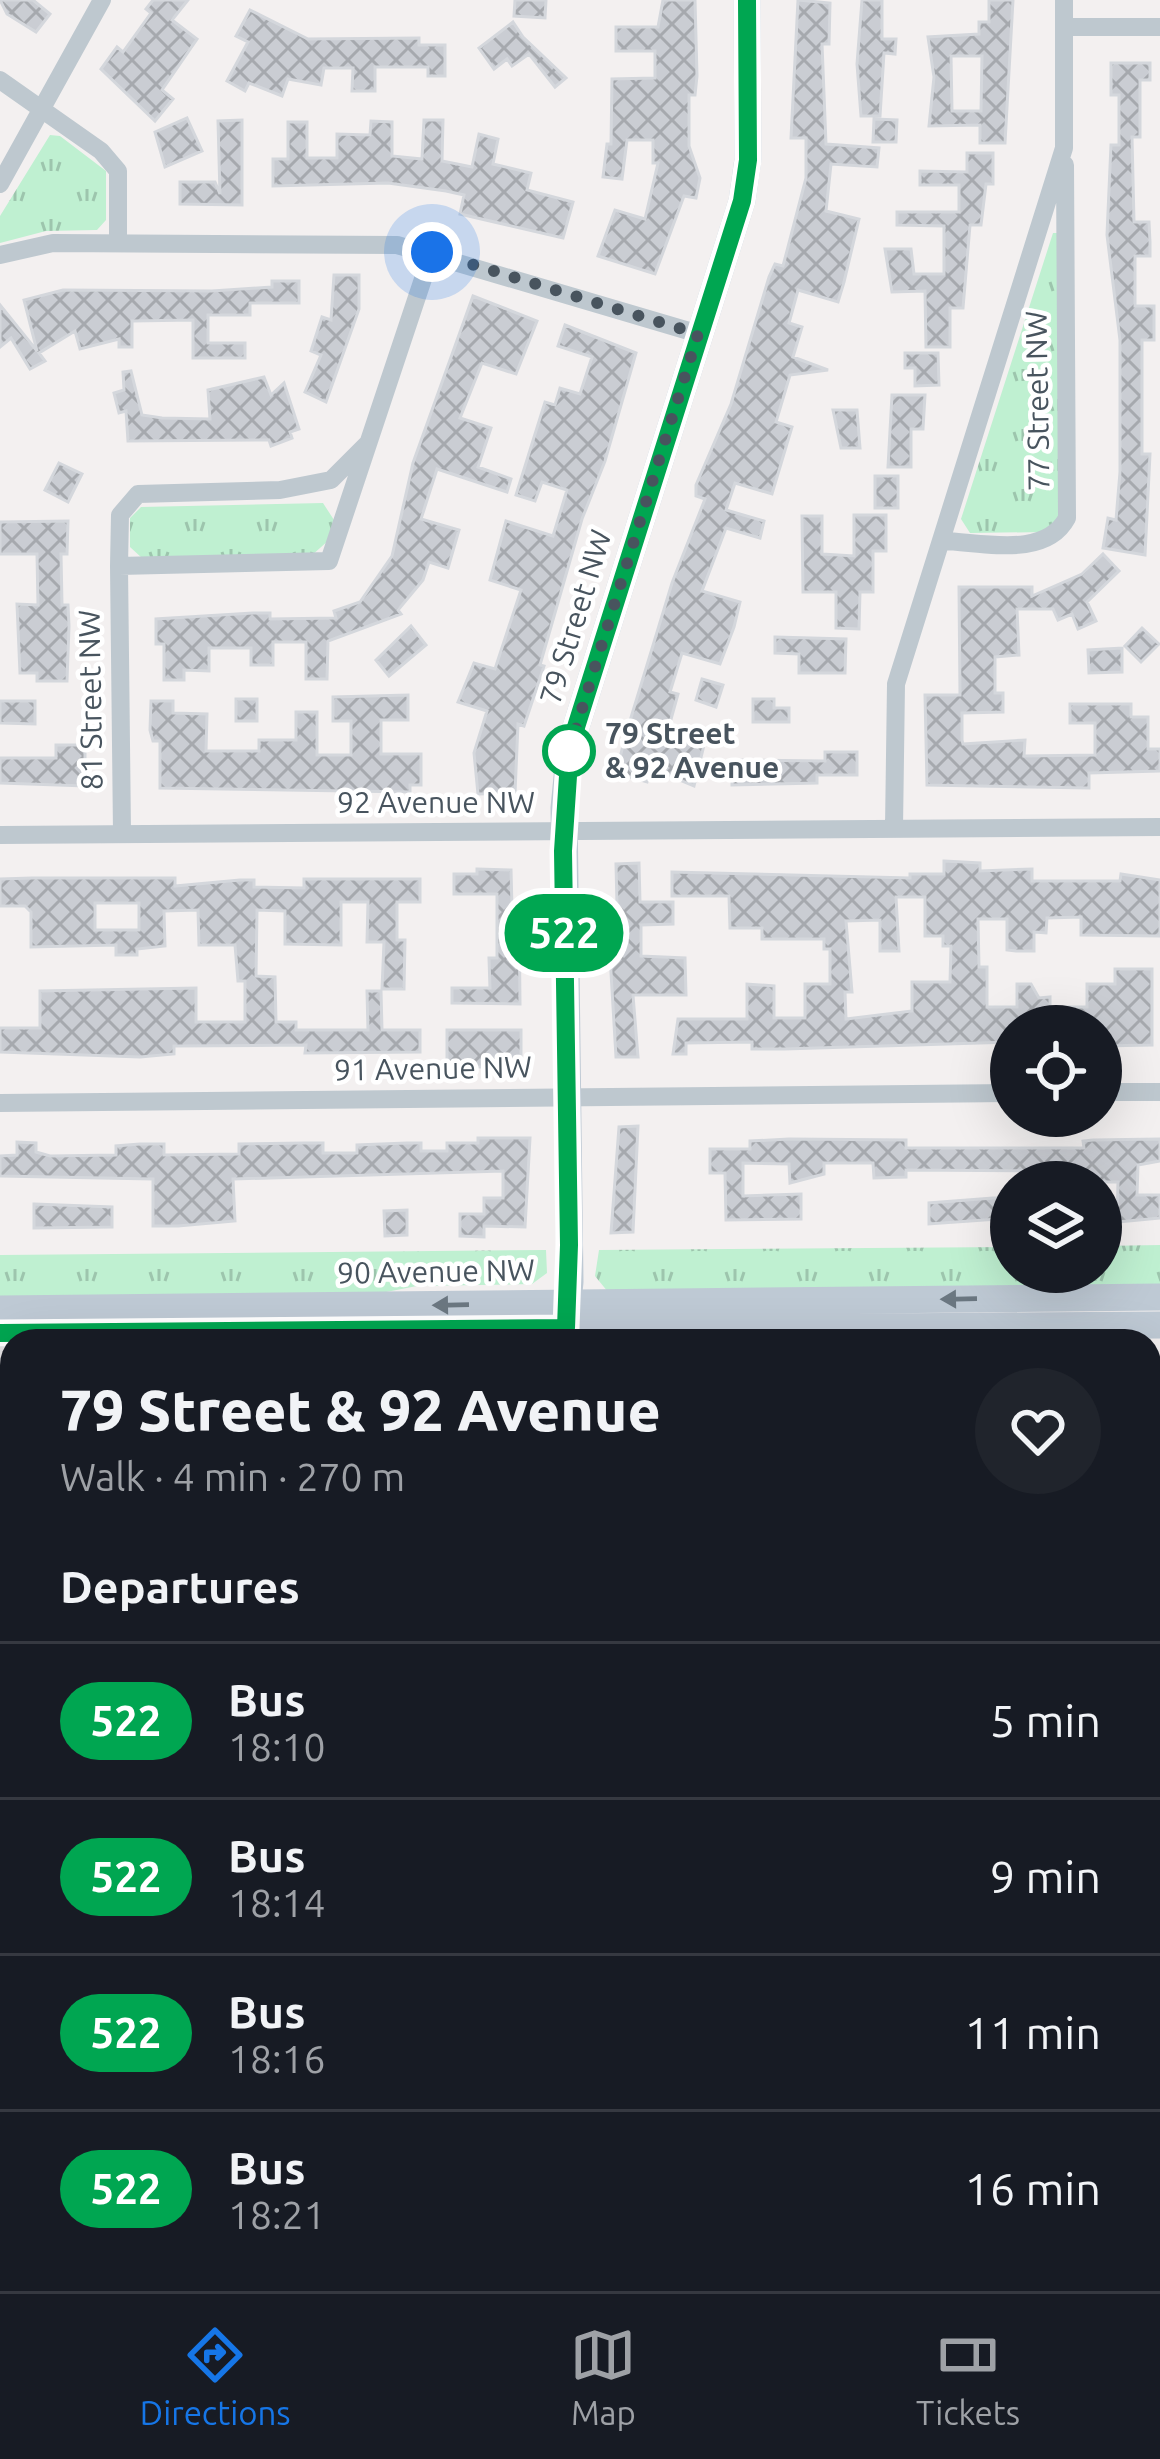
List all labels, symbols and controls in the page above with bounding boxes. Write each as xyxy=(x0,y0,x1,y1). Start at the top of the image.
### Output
your location xyxy=(402,222,462,282)
street label: 77 Street NW xyxy=(1018,310,1056,492)
street label: 79 Street NW xyxy=(532,525,618,708)
street label: 81 Street NW xyxy=(71,609,109,791)
place label: 79 Street & 92 Avenue xyxy=(605,716,779,784)
marker: 79 Street & 92 Avenue xyxy=(544,726,594,776)
street label: 92 Avenue NW xyxy=(337,785,535,819)
line badge: 522 xyxy=(495,894,633,972)
text: 522 xyxy=(528,909,600,956)
map controls xyxy=(990,1005,1122,1293)
button: locate xyxy=(990,1005,1122,1137)
street label: 91 Avenue NW xyxy=(334,1049,532,1087)
button: layers xyxy=(990,1161,1122,1293)
street label: 90 Avenue NW xyxy=(337,1252,535,1290)
one-way arrow xyxy=(939,1290,977,1309)
one-way arrow xyxy=(431,1295,469,1315)
button: heart xyxy=(975,1368,1101,1494)
text: 79 Street & 92 Avenue xyxy=(60,1378,661,1442)
text: Walk · 4 min · 270 m xyxy=(60,1455,405,1498)
text: Departures xyxy=(60,1561,300,1612)
text: Bus xyxy=(228,1674,305,1725)
text: 5 min xyxy=(990,1695,1101,1746)
text: 522 xyxy=(90,1697,162,1744)
text: 18:10 xyxy=(228,1725,326,1768)
text: Bus xyxy=(228,1830,305,1881)
text: 9 min xyxy=(990,1851,1101,1902)
text: 522 xyxy=(90,1853,162,1900)
text: 18:14 xyxy=(228,1881,326,1924)
text: Bus xyxy=(228,1986,305,2037)
text: 11 min xyxy=(964,2007,1101,2058)
text: 522 xyxy=(90,2009,162,2056)
text: 18:16 xyxy=(228,2037,326,2080)
text: Bus xyxy=(228,2142,305,2193)
text: 16 min xyxy=(964,2163,1101,2214)
text: 522 xyxy=(90,2165,162,2212)
text: 18:21 xyxy=(228,2193,326,2236)
tab: Directions xyxy=(140,2322,291,2431)
tab: Map xyxy=(570,2322,636,2431)
tab: Tickets xyxy=(916,2322,1020,2431)

